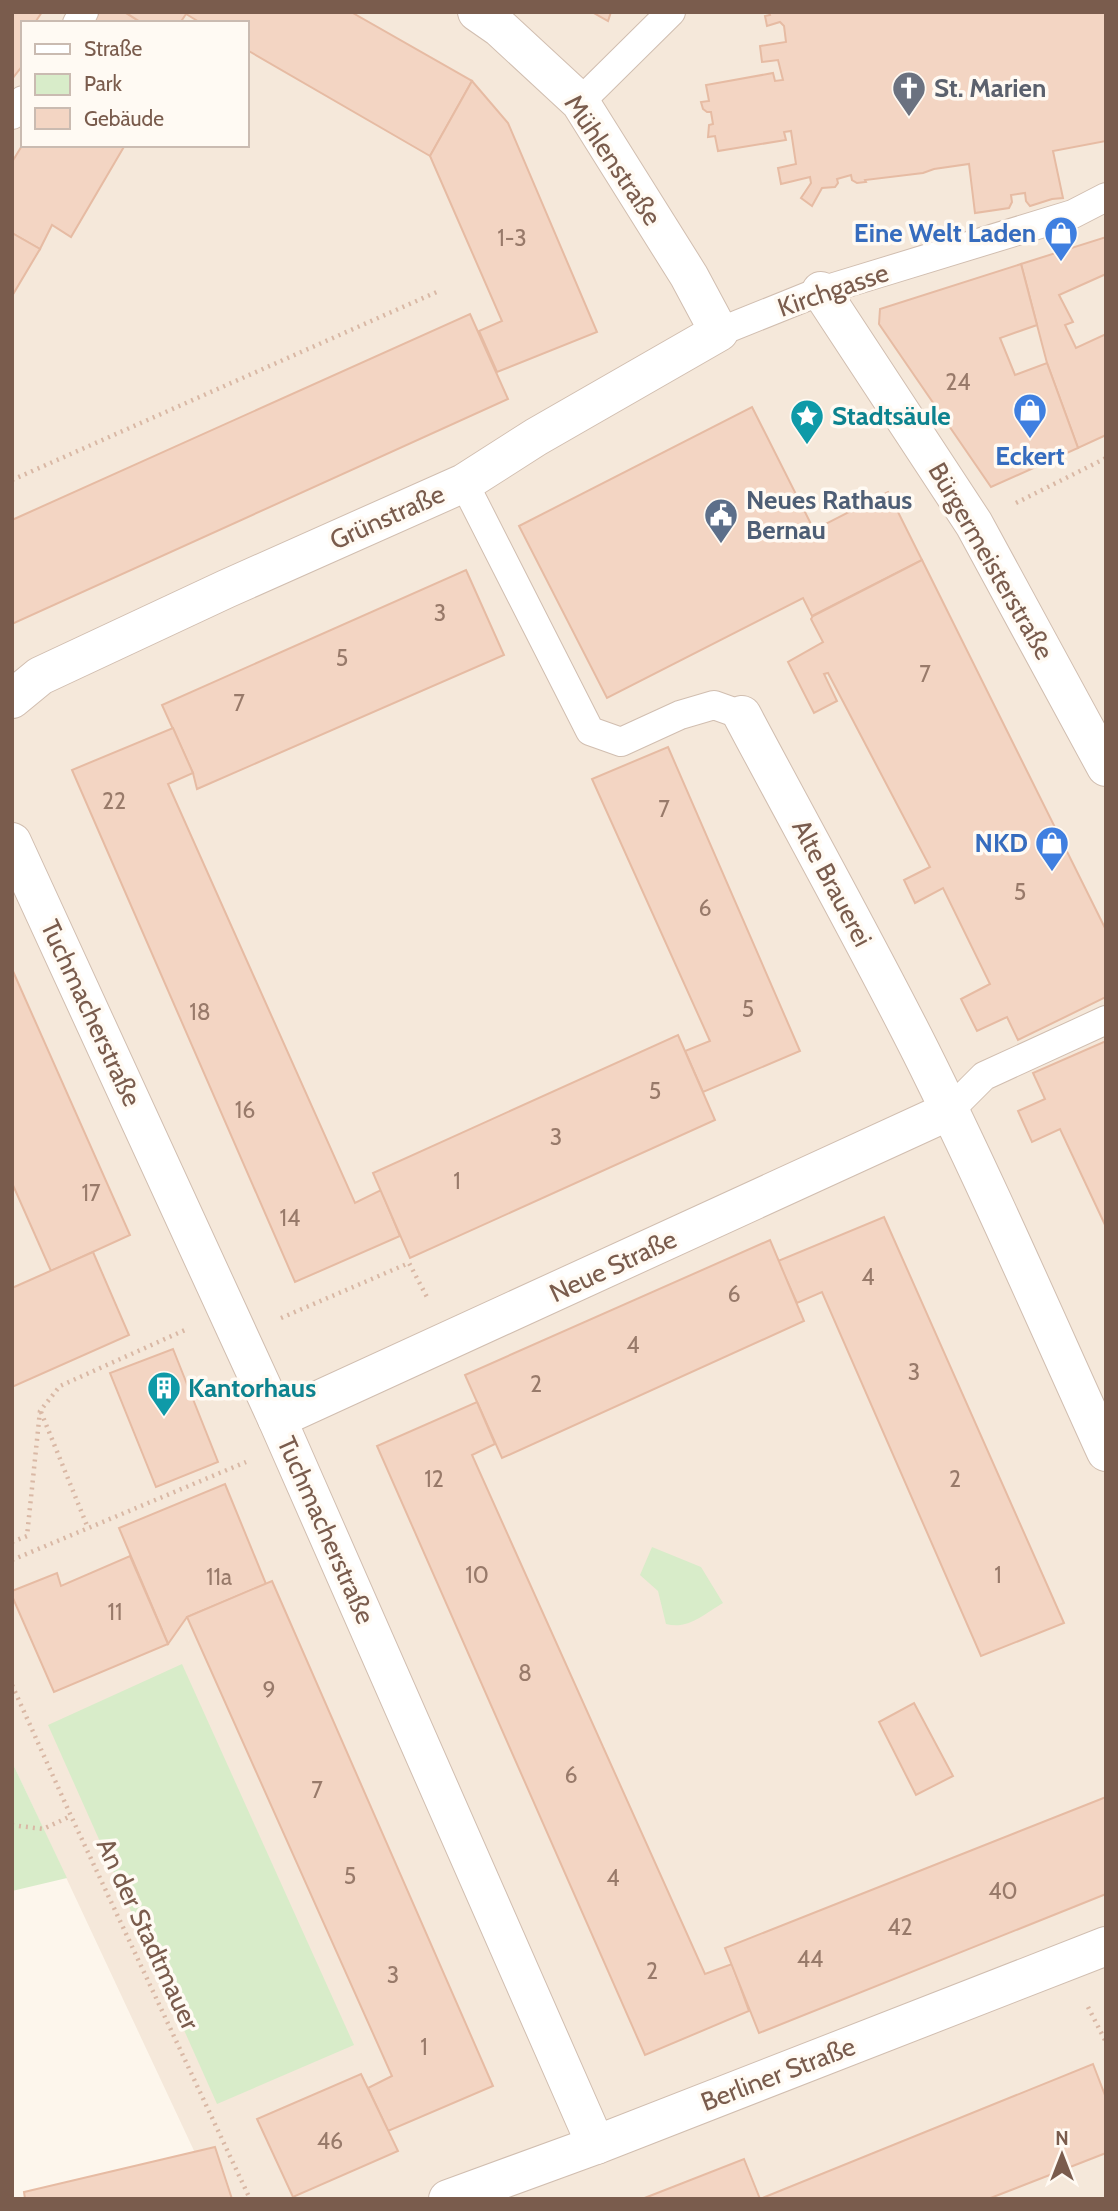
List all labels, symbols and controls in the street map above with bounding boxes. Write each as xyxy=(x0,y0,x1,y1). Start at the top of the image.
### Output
legend xyxy=(21,21,248,147)
text: Straße xyxy=(84,36,143,61)
church icon: St. Marien xyxy=(890,69,928,118)
text: Park xyxy=(84,71,122,96)
place label: St. Marien xyxy=(934,72,1046,104)
street label: Mühlenstraße xyxy=(558,89,668,231)
text: Gebäude xyxy=(84,106,164,131)
shop icon: Eine Welt Laden xyxy=(1042,214,1080,263)
place label: Eine Welt Laden xyxy=(854,217,1036,249)
house number: 1-3 xyxy=(497,224,527,252)
street label: Kirchgasse xyxy=(773,256,893,324)
house number: 24 xyxy=(945,368,971,396)
shop icon: Eckert xyxy=(1011,391,1049,440)
place icon: Stadtsäule xyxy=(788,397,826,446)
place label: Stadtsäule xyxy=(832,400,951,432)
place label: Eckert xyxy=(995,440,1065,472)
street label: Bürgermeisterstraße xyxy=(922,457,1060,665)
street label: Grünstraße xyxy=(325,478,449,556)
place label: Neues Rathaus Bernau xyxy=(746,484,912,546)
public building icon: Neues Rathaus Bernau xyxy=(702,496,740,545)
house number: 3 xyxy=(434,599,446,627)
house number: 5 xyxy=(336,644,348,672)
house number: 7 xyxy=(919,660,931,688)
house number: 7 xyxy=(233,689,245,717)
house number: 22 xyxy=(102,787,126,815)
house number: 7 xyxy=(658,795,670,823)
street label: Alte Brauerei xyxy=(785,814,879,952)
shop icon: NKD xyxy=(1033,824,1071,873)
place label: NKD xyxy=(975,827,1028,859)
house number: 5 xyxy=(1014,878,1026,906)
house number: 6 xyxy=(698,894,712,922)
street label: Tuchmacherstraße xyxy=(34,915,148,1111)
house number: 5 xyxy=(742,995,754,1023)
house number: 18 xyxy=(189,998,211,1026)
house number: 5 xyxy=(649,1077,661,1105)
house number: 16 xyxy=(235,1096,255,1124)
house number: 3 xyxy=(550,1123,562,1151)
house number: 1 xyxy=(453,1167,461,1195)
house number: 17 xyxy=(81,1179,101,1207)
house number: 14 xyxy=(280,1204,300,1232)
street label: Neue Straße xyxy=(544,1223,682,1309)
house number: 4 xyxy=(861,1263,875,1291)
house number: 6 xyxy=(727,1280,741,1308)
house number: 4 xyxy=(626,1331,640,1359)
house number: 3 xyxy=(908,1358,920,1386)
building icon: Kantorhaus xyxy=(145,1369,183,1418)
house number: 2 xyxy=(530,1370,542,1398)
place label: Kantorhaus xyxy=(188,1372,316,1404)
street label: Tuchmacherstraße xyxy=(270,1431,382,1629)
house number: 12 xyxy=(424,1465,444,1493)
house number: 2 xyxy=(949,1465,961,1493)
house number: 10 xyxy=(465,1561,489,1589)
house number: 1 xyxy=(994,1561,1002,1589)
house number: 11a xyxy=(206,1563,232,1591)
house number: 11 xyxy=(108,1598,123,1626)
house number: 8 xyxy=(518,1659,532,1687)
house number: 9 xyxy=(262,1676,276,1704)
house number: 6 xyxy=(564,1761,578,1789)
house number: 7 xyxy=(311,1776,323,1804)
street label: An der Stadtmauer xyxy=(90,1833,207,2036)
house number: 5 xyxy=(344,1862,356,1890)
house number: 4 xyxy=(606,1864,620,1892)
house number: 40 xyxy=(988,1877,1018,1905)
house number: 42 xyxy=(887,1913,913,1941)
house number: 44 xyxy=(797,1945,823,1973)
house number: 2 xyxy=(646,1957,658,1985)
house number: 3 xyxy=(387,1961,399,1989)
street label: Berliner Straße xyxy=(696,2030,860,2118)
house number: 1 xyxy=(420,2033,428,2061)
north arrow xyxy=(1027,2120,1097,2190)
house number: 46 xyxy=(317,2127,343,2155)
text: N xyxy=(1055,2127,1069,2150)

